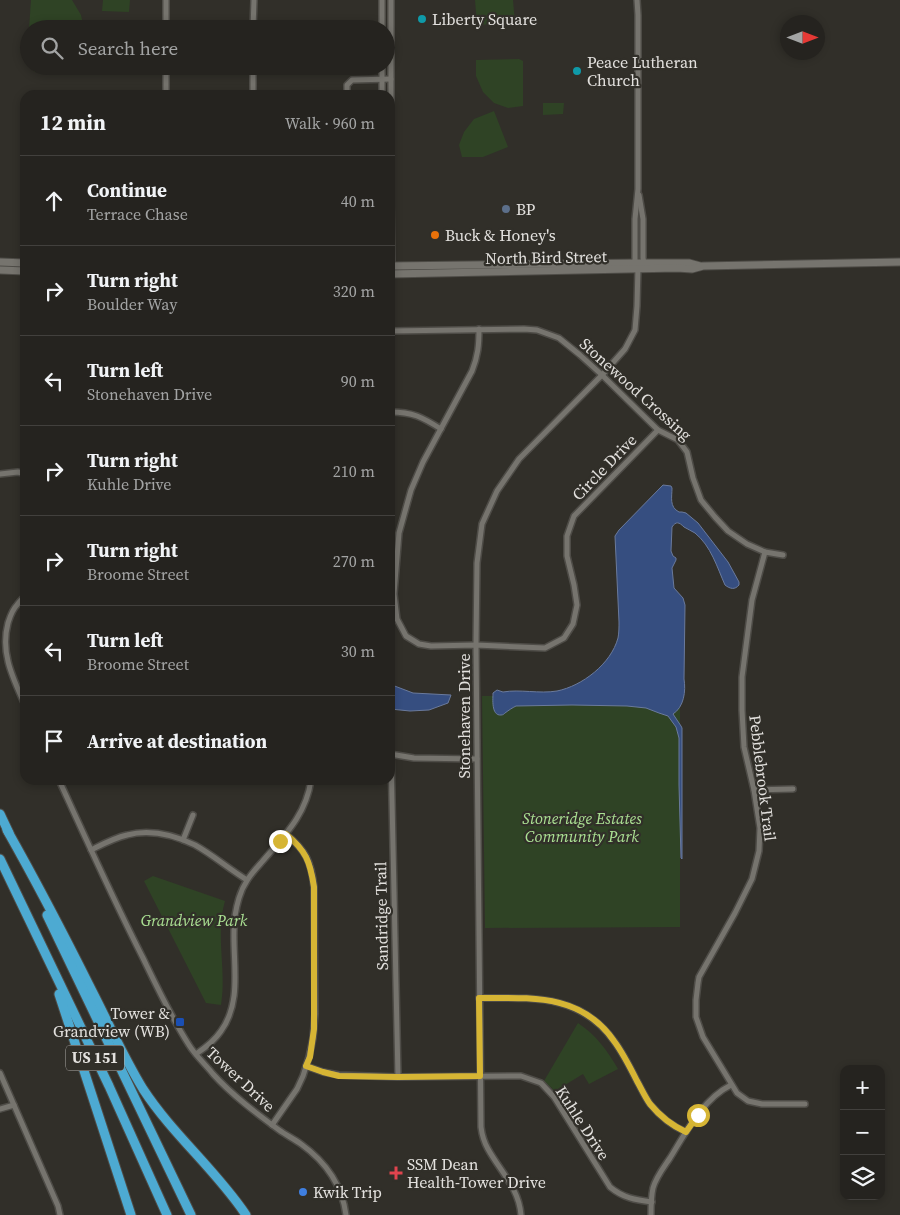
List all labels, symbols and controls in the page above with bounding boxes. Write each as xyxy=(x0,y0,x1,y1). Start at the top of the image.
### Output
place label: Liberty Square xyxy=(432,8,537,30)
marker: Liberty Square xyxy=(416,13,428,25)
north arrow xyxy=(780,15,825,60)
search box xyxy=(20,20,395,75)
icon: search xyxy=(38,34,66,62)
text: Search here xyxy=(78,35,178,61)
place label: Peace Lutheran Church xyxy=(587,51,698,91)
marker: Peace Lutheran Church xyxy=(571,65,583,77)
text: 12 min xyxy=(40,108,106,137)
text: Walk · 960 m xyxy=(285,112,375,134)
text: Continue xyxy=(87,177,167,203)
icon: ahead xyxy=(40,187,68,215)
text: 40 m xyxy=(341,190,375,212)
place label: BP xyxy=(516,198,536,220)
text: Terrace Chase xyxy=(87,203,188,225)
marker: BP xyxy=(500,203,512,215)
place label: Buck & Honey's xyxy=(445,224,556,246)
marker: Buck & Honey's xyxy=(429,229,441,241)
street label: North Bird Street xyxy=(485,245,608,269)
text: Turn right xyxy=(87,267,178,293)
icon: right xyxy=(40,277,68,305)
text: 320 m xyxy=(333,280,375,302)
text: Boulder Way xyxy=(87,293,177,315)
street label: Stonewood Crossing xyxy=(575,333,697,445)
text: Turn left xyxy=(87,357,163,383)
icon: left xyxy=(40,367,68,395)
text: 90 m xyxy=(341,370,375,392)
text: Stonehaven Drive xyxy=(87,383,212,405)
street label: Circle Drive xyxy=(567,429,641,505)
text: Turn right xyxy=(87,447,178,473)
icon: right xyxy=(40,457,68,485)
text: 210 m xyxy=(333,460,375,482)
text: Kuhle Drive xyxy=(87,473,172,495)
text: Turn right xyxy=(87,537,178,563)
icon: right xyxy=(40,547,68,575)
text: 270 m xyxy=(333,550,375,572)
text: Broome Street xyxy=(87,563,189,585)
text: Turn left xyxy=(87,627,163,653)
icon: left xyxy=(40,637,68,665)
text: 30 m xyxy=(341,640,375,662)
text: Broome Street xyxy=(87,653,189,675)
street label: Stonehaven Drive xyxy=(453,653,475,779)
street label: Pebblebrook Trail xyxy=(744,714,782,843)
icon: arrive xyxy=(40,727,68,755)
text: Arrive at destination xyxy=(87,728,267,754)
park label: Stoneridge Estates Community Park xyxy=(522,807,642,847)
route end xyxy=(269,830,292,853)
street label: Sandridge Trail xyxy=(369,861,393,970)
park label: Grandview Park xyxy=(141,909,248,931)
place label: Tower & Grandview (WB) xyxy=(53,1002,170,1042)
marker: Tower & Grandview (WB) xyxy=(174,1016,186,1028)
street label: Tower Drive xyxy=(202,1041,280,1117)
road number: US 151 xyxy=(66,1046,124,1070)
map controls xyxy=(840,1065,885,1200)
button: + xyxy=(840,1065,885,1110)
street label: Kuhle Drive xyxy=(551,1082,615,1164)
route start xyxy=(687,1104,710,1127)
button: − xyxy=(840,1110,885,1155)
place label: SSM Dean Health-Tower Drive xyxy=(407,1153,546,1193)
button: layers xyxy=(840,1155,885,1200)
marker: SSM Dean Health-Tower Drive xyxy=(389,1166,403,1180)
place label: Kwik Trip xyxy=(313,1181,382,1203)
marker: Kwik Trip xyxy=(297,1186,309,1198)

